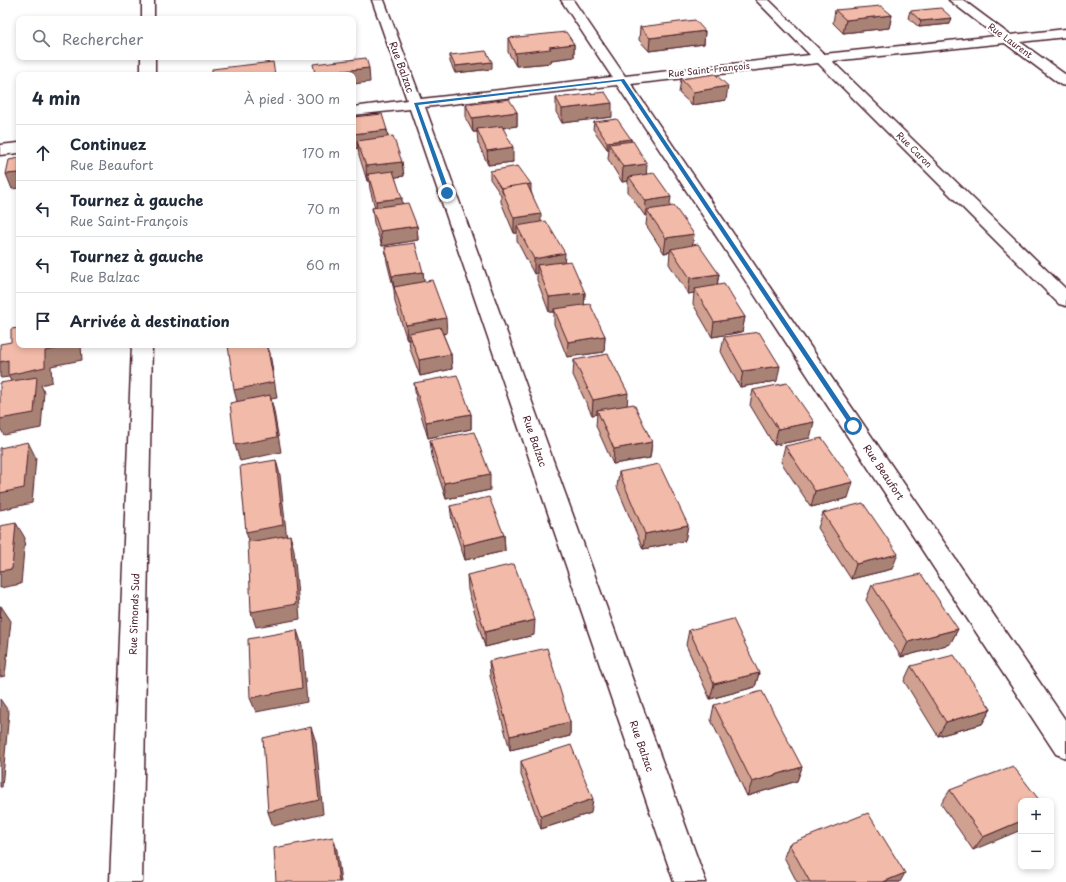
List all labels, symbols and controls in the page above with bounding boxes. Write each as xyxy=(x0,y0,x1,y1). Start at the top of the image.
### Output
search box xyxy=(16,16,356,60)
street label: Rue Laurent xyxy=(985,19,1036,61)
icon: search xyxy=(30,27,52,49)
text: Rechercher xyxy=(62,27,143,50)
street label: Rue Balzac xyxy=(386,39,419,95)
street label: Rue Saint-François xyxy=(667,58,750,80)
text: 4 min xyxy=(32,85,80,111)
text: À pied · 300 m xyxy=(244,89,340,108)
street label: Rue Caron xyxy=(894,128,936,170)
text: Continuez xyxy=(70,132,146,155)
icon: ahead xyxy=(32,142,54,164)
text: 170 m xyxy=(302,143,340,162)
text: Rue Beaufort xyxy=(70,155,153,174)
route end xyxy=(438,184,456,202)
text: Tournez à gauche xyxy=(70,188,204,211)
icon: left xyxy=(32,198,54,220)
text: 70 m xyxy=(307,199,340,218)
text: Rue Saint-François xyxy=(70,211,188,230)
text: Tournez à gauche xyxy=(70,244,204,267)
icon: left xyxy=(32,254,54,276)
text: 60 m xyxy=(306,255,340,274)
text: Rue Balzac xyxy=(70,267,140,286)
text: Arrivée à destination xyxy=(70,309,230,332)
icon: arrive xyxy=(32,310,54,332)
street label: Rue Balzac xyxy=(520,413,551,469)
route start xyxy=(844,417,862,435)
street label: Rue Beaufort xyxy=(860,441,909,502)
street label: Rue Simonds Sud xyxy=(125,573,142,655)
street label: Rue Balzac xyxy=(627,718,658,774)
map controls xyxy=(1018,798,1054,870)
button: + xyxy=(1018,798,1054,834)
button: − xyxy=(1018,834,1054,870)

